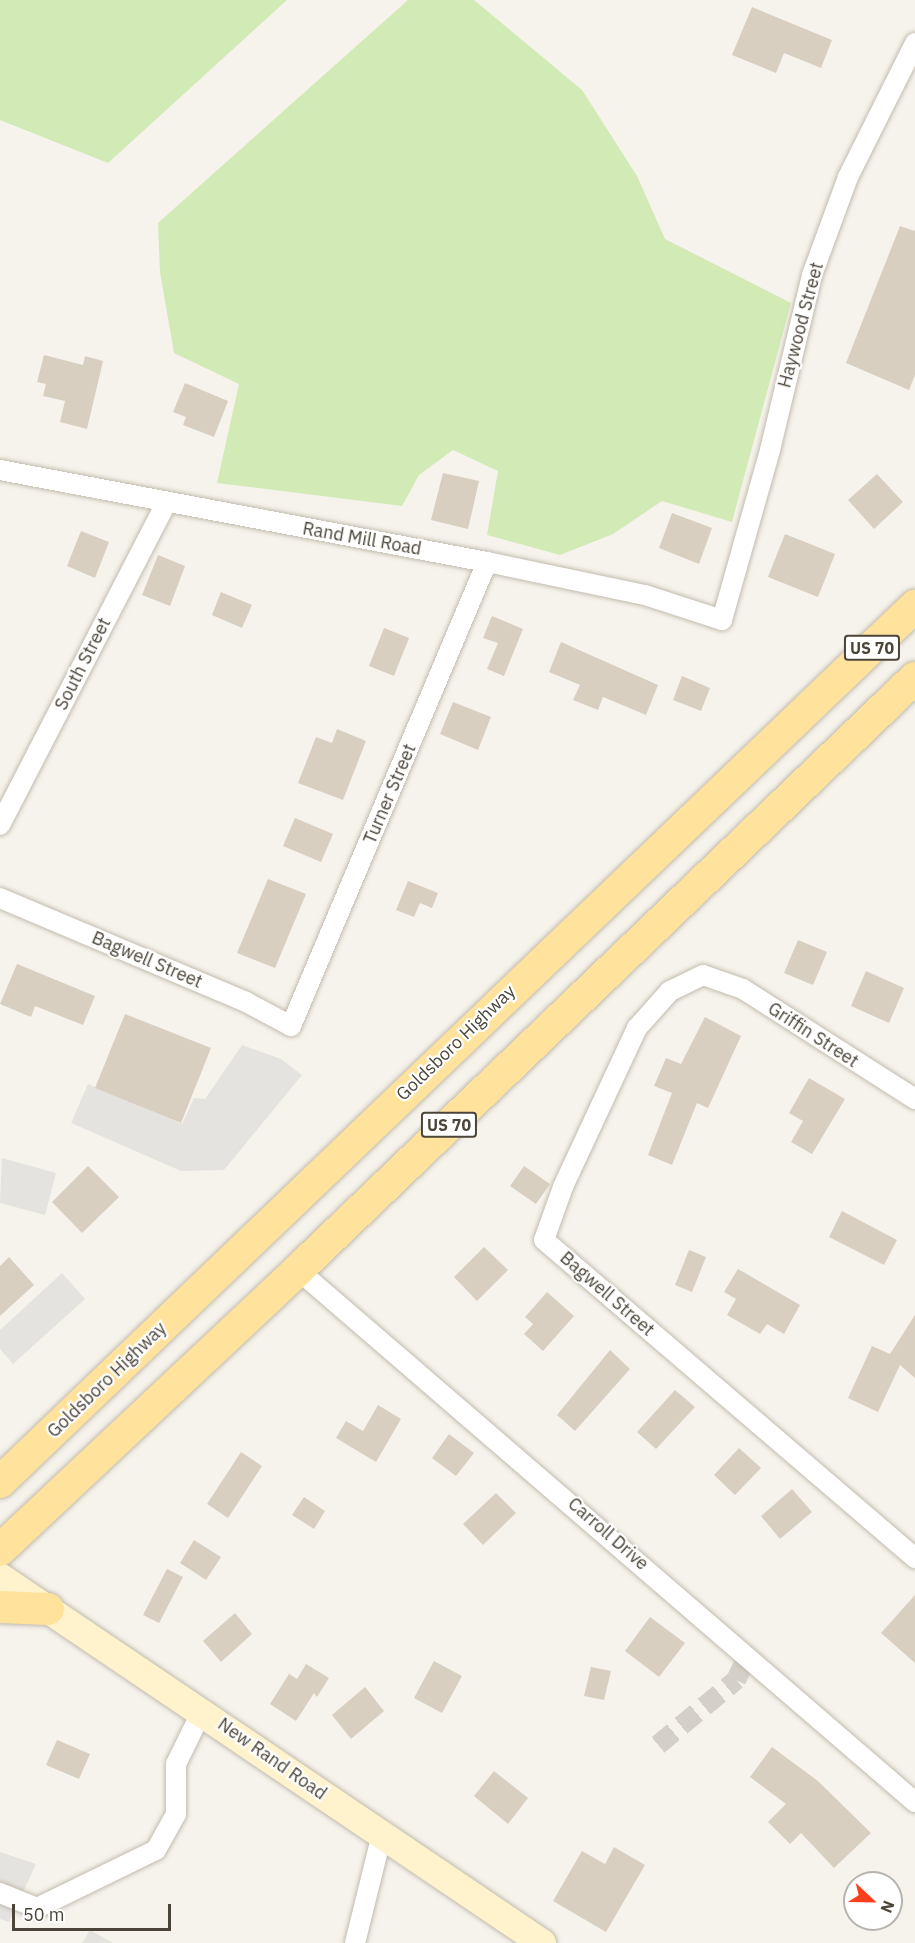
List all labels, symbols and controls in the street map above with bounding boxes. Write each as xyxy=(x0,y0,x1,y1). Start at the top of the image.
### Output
street label: Haywood Street xyxy=(774,260,828,390)
street label: Rand Mill Road xyxy=(301,518,423,560)
street label: South Street xyxy=(50,614,116,714)
road number: US 70 xyxy=(844,635,900,661)
street label: Turner Street xyxy=(359,741,421,847)
street label: Bagwell Street xyxy=(89,927,205,993)
street label: Goldsboro Highway xyxy=(392,981,520,1105)
street label: Griffin Street xyxy=(764,998,862,1072)
road number: US 70 xyxy=(420,1112,478,1138)
street label: Bagwell Street xyxy=(555,1247,659,1341)
street label: Goldsboro Highway xyxy=(43,1318,171,1442)
street label: Carroll Drive xyxy=(563,1493,653,1575)
street label: New Rand Road xyxy=(213,1713,331,1805)
north arrow xyxy=(843,1871,903,1931)
scale bar xyxy=(15,1892,174,1930)
text: N xyxy=(876,1898,899,1916)
text: 50 m xyxy=(23,1903,65,1926)

